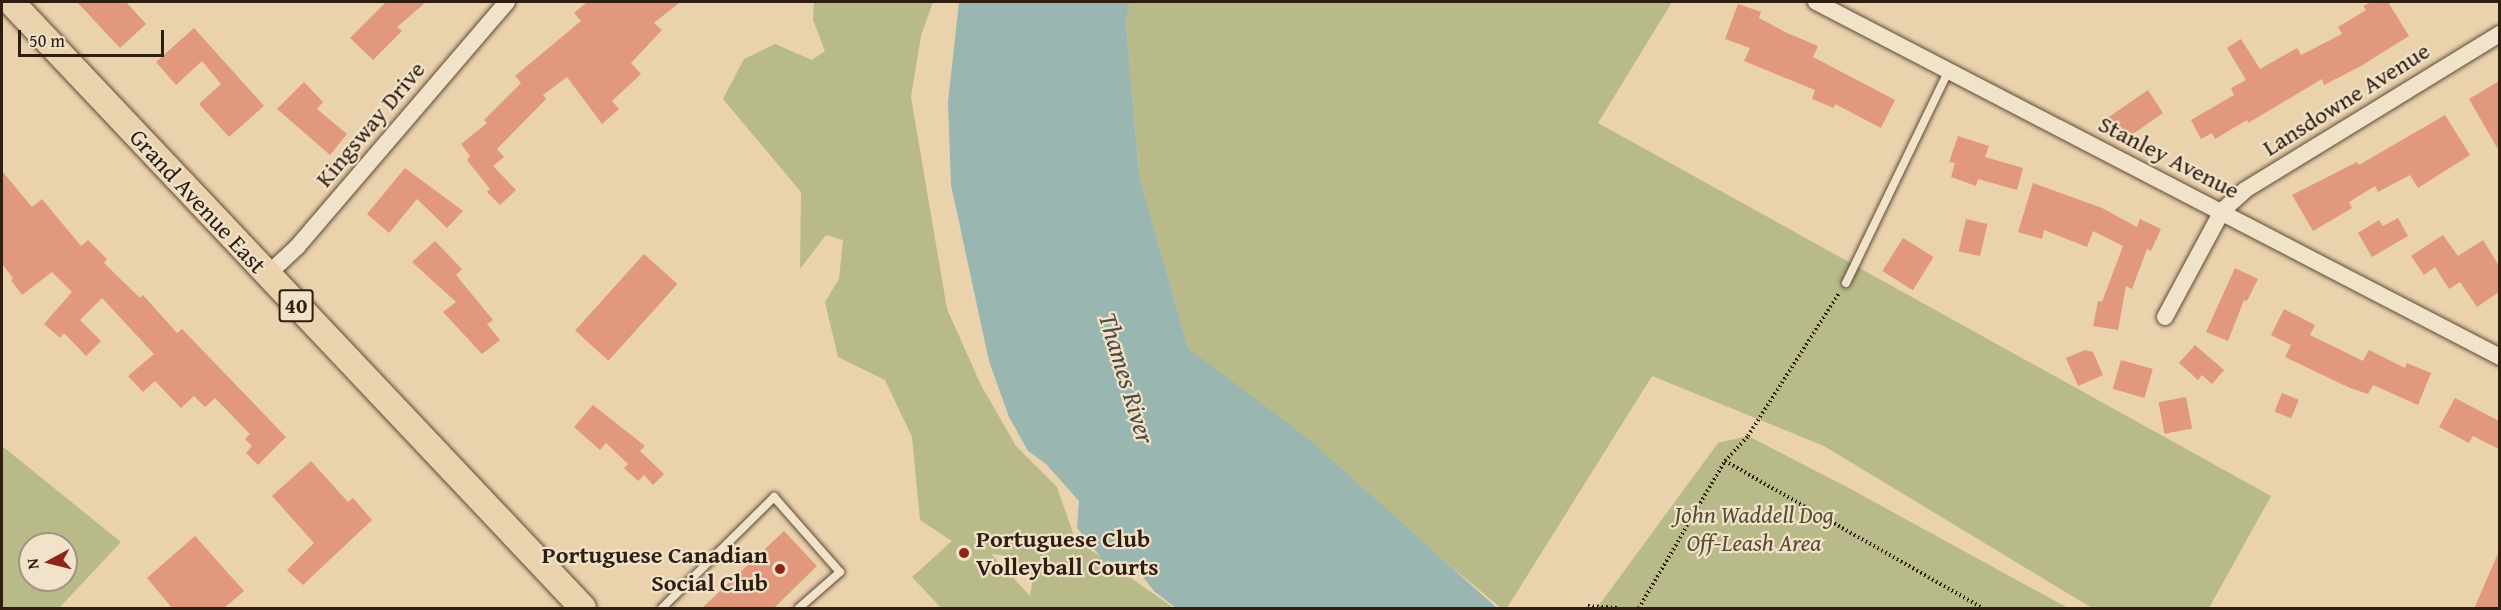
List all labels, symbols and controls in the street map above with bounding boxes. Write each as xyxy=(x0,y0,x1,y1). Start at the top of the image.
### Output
scale bar xyxy=(21,18,166,56)
text: 50 m xyxy=(29,27,65,54)
street label: Lansdowne Avenue xyxy=(2257,36,2435,162)
street label: Kingsway Drive xyxy=(309,55,431,193)
street label: Stanley Avenue xyxy=(2094,109,2244,205)
street label: Grand Avenue East xyxy=(124,123,272,279)
road number: 40 xyxy=(278,287,314,325)
water label: Thames River xyxy=(1092,309,1162,447)
park label: John Waddell Dog Off-Leash Area xyxy=(1674,501,1834,557)
place label: Portuguese Club Volleyball Courts xyxy=(976,525,1159,581)
north arrow xyxy=(18,532,78,592)
place label: Portuguese Canadian Social Club xyxy=(542,541,768,597)
marker: Portuguese Club Volleyball Courts xyxy=(957,546,971,560)
text: N xyxy=(20,557,45,571)
marker: Portuguese Canadian Social Club xyxy=(773,562,787,576)

